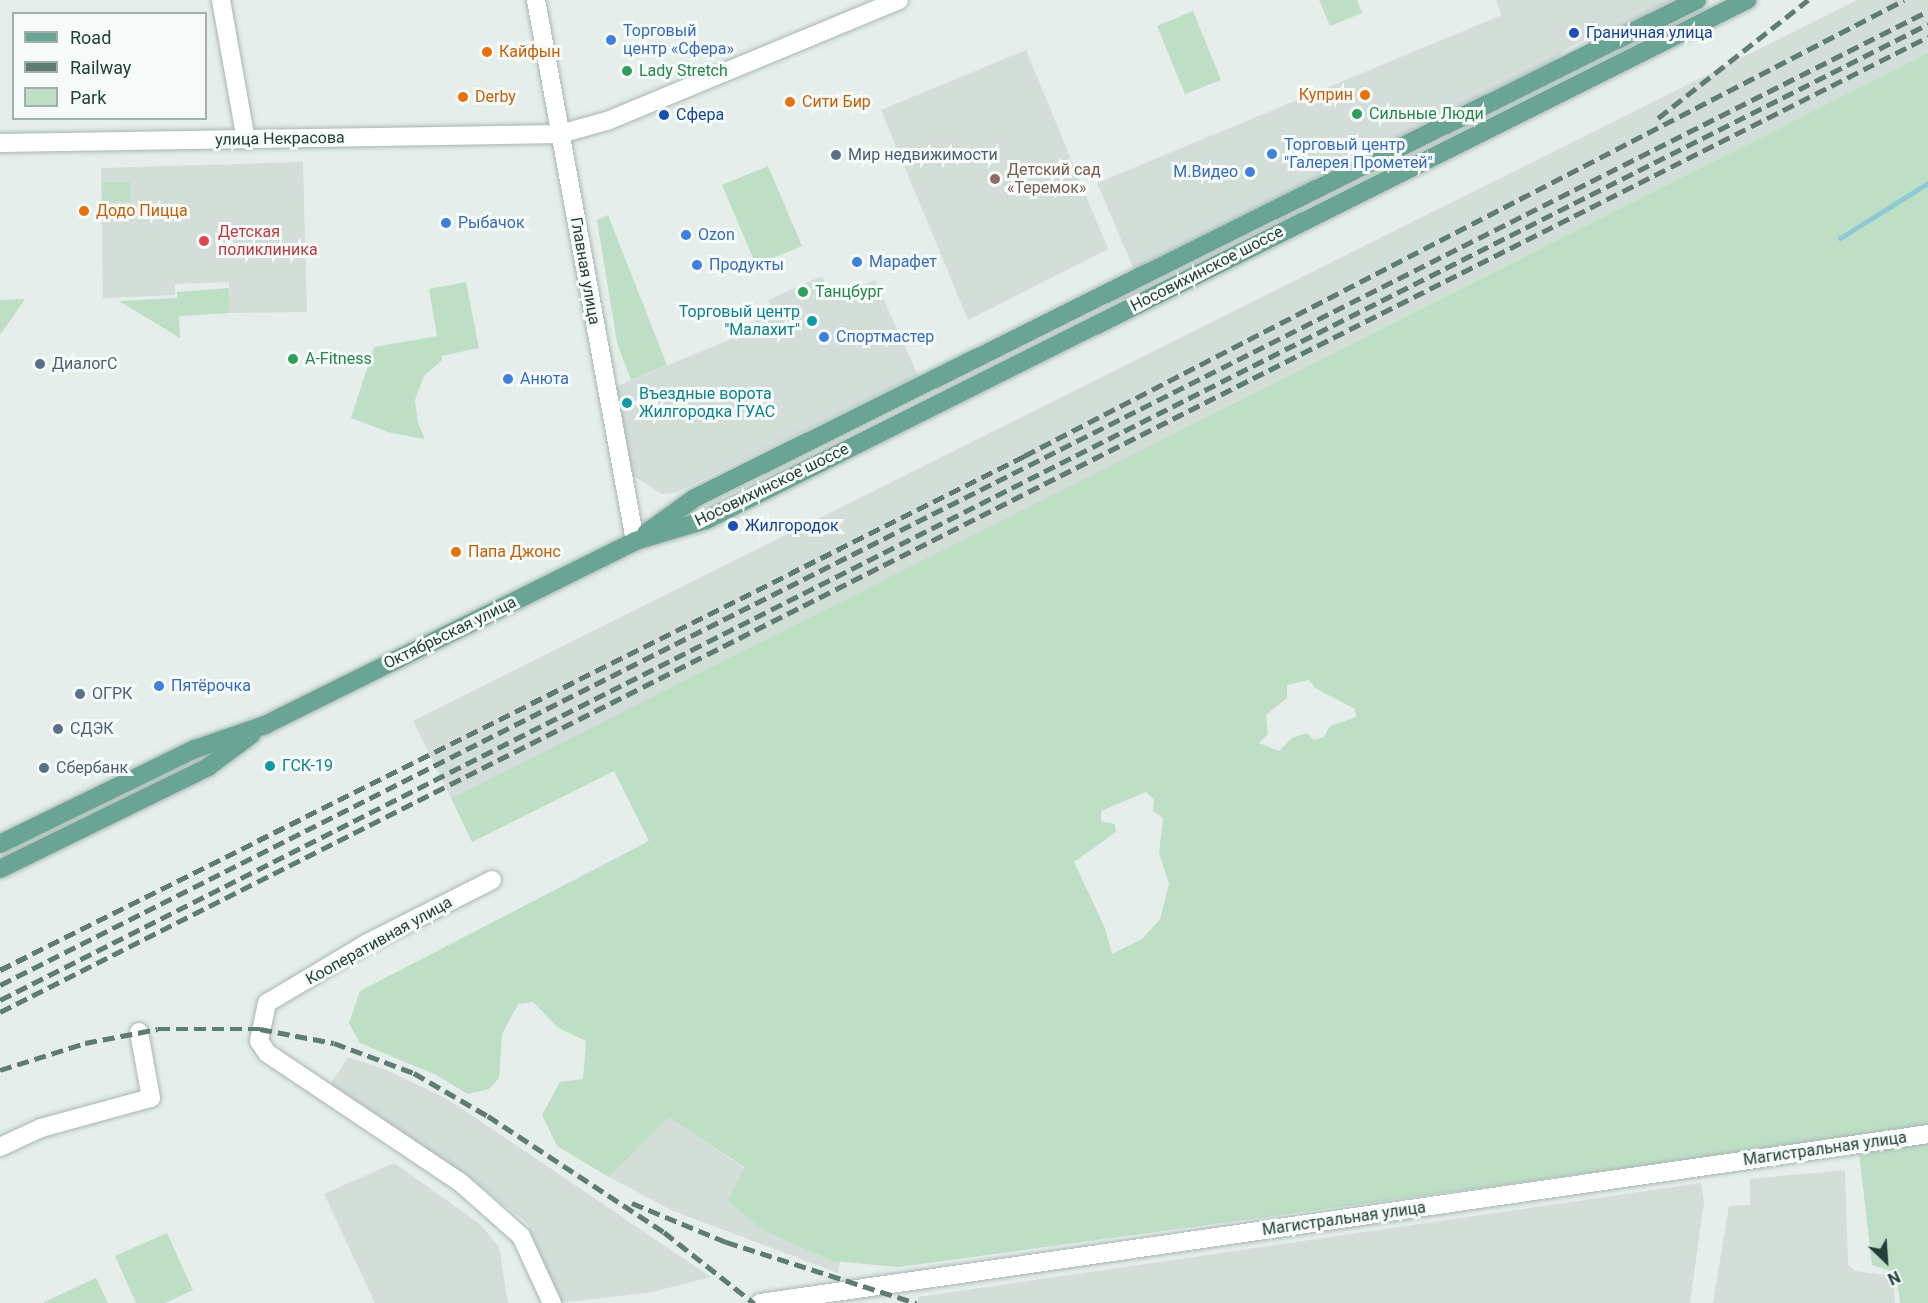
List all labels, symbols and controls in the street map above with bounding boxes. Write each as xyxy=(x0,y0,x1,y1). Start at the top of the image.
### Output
legend xyxy=(12,12,207,120)
place label: Торговый центр «Сфера» xyxy=(623,21,734,59)
place label: Граничная улица xyxy=(1586,23,1713,43)
marker: Граничная улица xyxy=(1567,26,1581,40)
text: Road xyxy=(70,27,111,48)
marker: Торговый центр «Сфера» xyxy=(604,33,618,47)
place label: Кайфын xyxy=(499,42,560,62)
marker: Кайфын xyxy=(480,45,494,59)
text: Railway xyxy=(70,57,131,78)
place label: Lady Stretch xyxy=(639,61,728,81)
marker: Lady Stretch xyxy=(620,64,634,78)
place label: Куприн xyxy=(1299,85,1353,105)
text: Park xyxy=(70,87,106,108)
place label: Derby xyxy=(475,87,516,107)
marker: Куприн xyxy=(1358,88,1372,102)
marker: Derby xyxy=(456,90,470,104)
place label: Сити Бир xyxy=(802,92,871,112)
marker: Сити Бир xyxy=(783,95,797,109)
place label: Сильные Люди xyxy=(1369,104,1484,124)
place label: Сфера xyxy=(676,105,724,125)
marker: Сильные Люди xyxy=(1350,107,1364,121)
marker: Сфера xyxy=(657,108,671,122)
street label: улица Некрасова xyxy=(215,128,345,150)
place label: Торговый центр "Галерея Прометей" xyxy=(1284,135,1433,173)
place label: Мир недвижимости xyxy=(848,145,998,165)
marker: Торговый центр "Галерея Прометей" xyxy=(1265,147,1279,161)
marker: Мир недвижимости xyxy=(829,148,843,162)
place label: Детский сад «Теремок» xyxy=(1007,160,1101,198)
place label: М.Видео xyxy=(1173,162,1238,182)
marker: М.Видео xyxy=(1243,165,1257,179)
marker: Детский сад «Теремок» xyxy=(988,172,1002,186)
place label: Додо Пицца xyxy=(96,201,188,221)
marker: Додо Пицца xyxy=(77,204,91,218)
place label: Рыбачок xyxy=(458,213,525,233)
marker: Рыбачок xyxy=(439,216,453,230)
street label: Главная улица xyxy=(566,216,604,326)
place label: Детская поликлиника xyxy=(218,222,318,260)
street label: Носовихинское шоссе xyxy=(1128,222,1286,316)
place label: Ozon xyxy=(698,225,735,245)
marker: Ozon xyxy=(679,228,693,242)
marker: Детская поликлиника xyxy=(195,232,213,250)
place label: Марафет xyxy=(869,252,937,272)
place label: Продукты xyxy=(709,255,784,275)
marker: Марафет xyxy=(850,255,864,269)
marker: Продукты xyxy=(690,258,704,272)
place label: Танцбург xyxy=(815,282,883,302)
marker: Танцбург xyxy=(796,285,810,299)
place label: Торговый центр "Малахит" xyxy=(679,302,800,340)
marker: Торговый центр "Малахит" xyxy=(805,314,819,328)
place label: Спортмастер xyxy=(836,327,934,347)
marker: Спортмастер xyxy=(817,330,831,344)
place label: A-Fitness xyxy=(305,349,372,369)
marker: A-Fitness xyxy=(286,352,300,366)
place label: ДиалогС xyxy=(52,354,117,374)
marker: ДиалогС xyxy=(33,357,47,371)
place label: Анюта xyxy=(520,369,569,389)
marker: Анюта xyxy=(501,372,515,386)
place label: Въездные ворота Жилгородка ГУАС xyxy=(639,384,775,422)
marker: Въездные ворота Жилгородка ГУАС xyxy=(620,396,634,410)
street label: Носовихинское шоссе xyxy=(692,439,852,531)
place label: Жилгородок xyxy=(745,516,839,536)
marker: Жилгородок xyxy=(726,519,740,533)
place label: Папа Джонс xyxy=(468,542,561,562)
marker: Папа Джонс xyxy=(449,545,463,559)
street label: Октябрьская улица xyxy=(381,593,519,673)
place label: Пятёрочка xyxy=(171,676,251,696)
marker: Пятёрочка xyxy=(152,679,166,693)
place label: ОГРК xyxy=(92,684,132,704)
marker: ОГРК xyxy=(73,687,87,701)
place label: СДЭК xyxy=(70,719,114,739)
marker: СДЭК xyxy=(51,722,65,736)
place label: ГСК-19 xyxy=(282,756,333,776)
place label: Сбербанк xyxy=(56,758,128,778)
marker: ГСК-19 xyxy=(263,759,277,773)
marker: Сбербанк xyxy=(37,761,51,775)
street label: Кооперативная улица xyxy=(303,893,455,989)
street label: Магистральная улица xyxy=(1742,1128,1908,1170)
street label: Магистральная улица xyxy=(1261,1198,1427,1240)
north arrow xyxy=(1856,1231,1916,1291)
text: N xyxy=(1885,1267,1903,1289)

